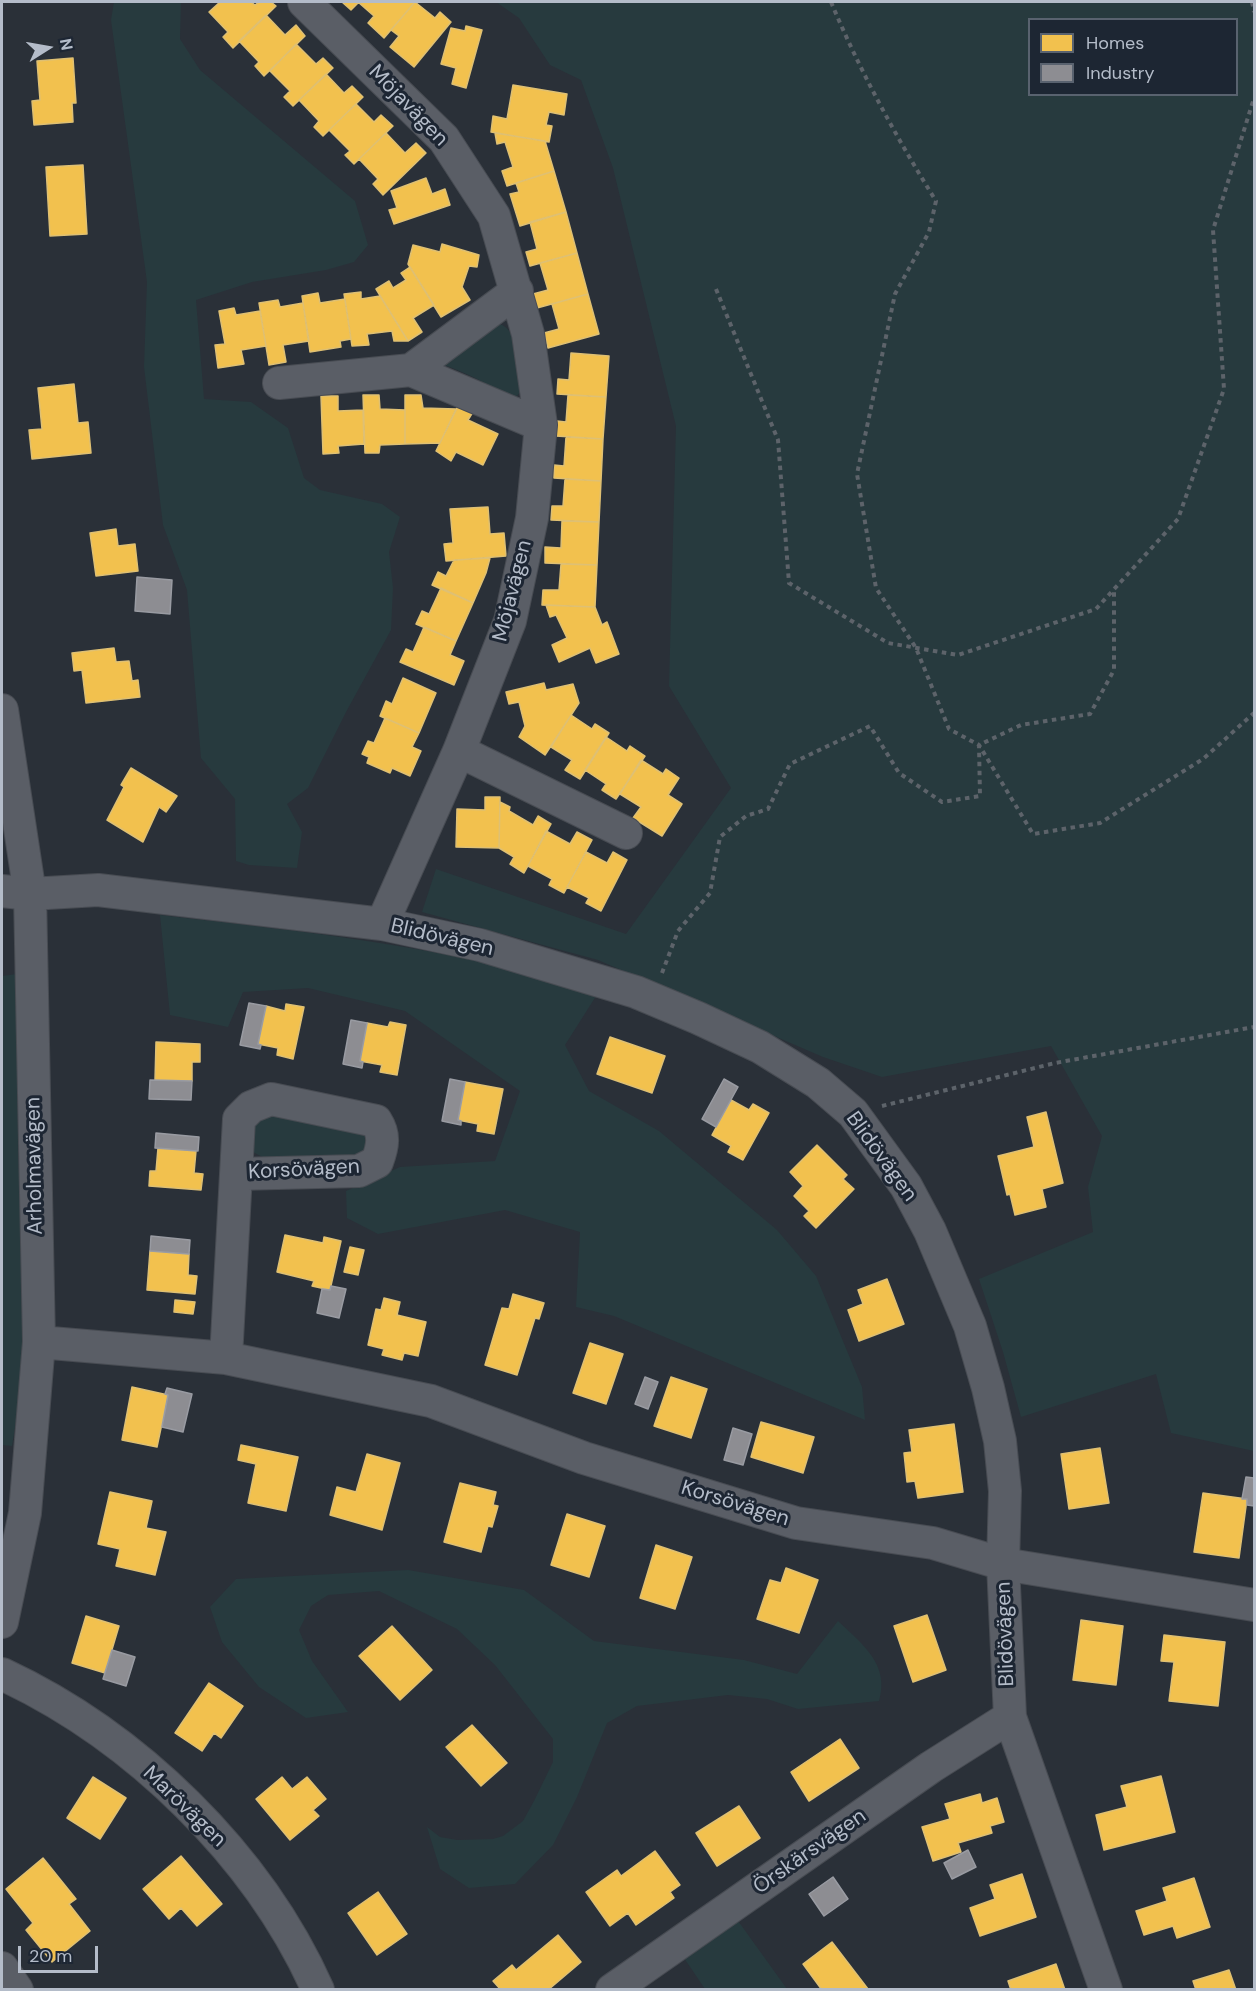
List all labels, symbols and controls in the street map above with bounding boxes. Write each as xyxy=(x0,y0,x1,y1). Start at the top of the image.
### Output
north arrow xyxy=(18,18,78,78)
legend xyxy=(1028,18,1238,96)
text: Homes xyxy=(1086,31,1144,55)
text: N xyxy=(55,37,78,52)
street label: Möjavägen xyxy=(363,60,453,152)
text: Industry xyxy=(1086,61,1155,85)
street label: Möjavägen xyxy=(488,538,538,644)
street label: Blidövägen xyxy=(388,914,496,962)
street label: Arholmavägen xyxy=(21,1097,49,1235)
street label: Blidövägen xyxy=(840,1107,922,1207)
street label: Korsövägen xyxy=(248,1154,360,1186)
street label: Korsövägen xyxy=(678,1476,792,1532)
street label: Blidövägen xyxy=(992,1581,1020,1687)
street label: Marövägen xyxy=(137,1761,231,1853)
street label: Örskärsvägen xyxy=(749,1804,871,1900)
scale bar xyxy=(21,1934,100,1972)
text: 20 m xyxy=(29,1944,72,1968)

